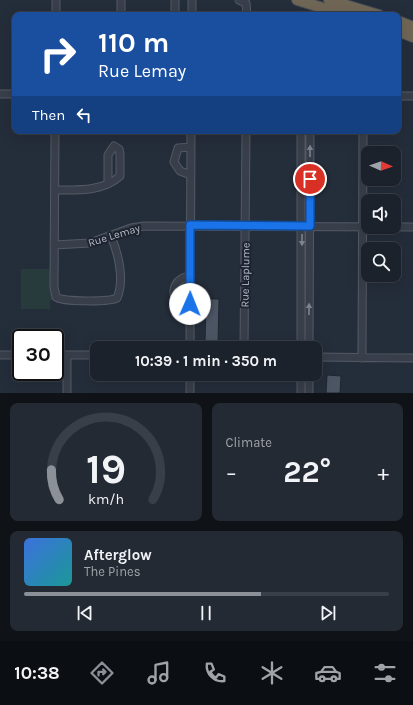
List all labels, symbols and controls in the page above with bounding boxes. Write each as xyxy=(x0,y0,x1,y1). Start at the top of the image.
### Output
text: 110 m xyxy=(98,26,169,59)
icon: right xyxy=(32,28,84,80)
text: Rue Lemay xyxy=(98,60,186,82)
icon: left xyxy=(73,104,95,126)
text: Then xyxy=(32,106,65,124)
one-way arrow xyxy=(307,144,313,157)
north arrow xyxy=(361,146,401,186)
map controls xyxy=(361,146,401,282)
pin xyxy=(293,162,327,196)
icon: arrive xyxy=(299,168,321,190)
button: sound xyxy=(361,194,401,234)
street label: Rue Lemay xyxy=(86,221,142,250)
one-way arrow xyxy=(299,234,305,247)
street label: Rue Laplume xyxy=(238,242,253,308)
button: search xyxy=(361,242,401,282)
position arrow xyxy=(169,283,211,325)
one-way arrow xyxy=(306,302,312,315)
speed limit sign: 30 xyxy=(12,329,64,381)
text: 10:39 · 1 min · 350 m xyxy=(135,352,277,370)
text: Climate xyxy=(226,435,272,450)
text: 19 xyxy=(86,445,126,493)
text: 22° xyxy=(283,454,331,490)
text: − xyxy=(226,460,237,486)
text: + xyxy=(377,460,389,486)
text: km/h xyxy=(88,491,124,508)
text: Afterglow xyxy=(84,546,152,564)
text: The Pines xyxy=(84,564,141,579)
icon: previous xyxy=(74,602,96,624)
icon: pause xyxy=(195,602,217,624)
icon: next xyxy=(317,602,339,624)
icon: directions xyxy=(88,659,116,687)
icon: music xyxy=(145,659,173,687)
icon: phone xyxy=(201,659,229,687)
icon: climate xyxy=(258,659,286,687)
icon: car xyxy=(314,659,342,687)
icon: filters xyxy=(371,659,399,687)
text: 10:38 xyxy=(14,662,60,684)

